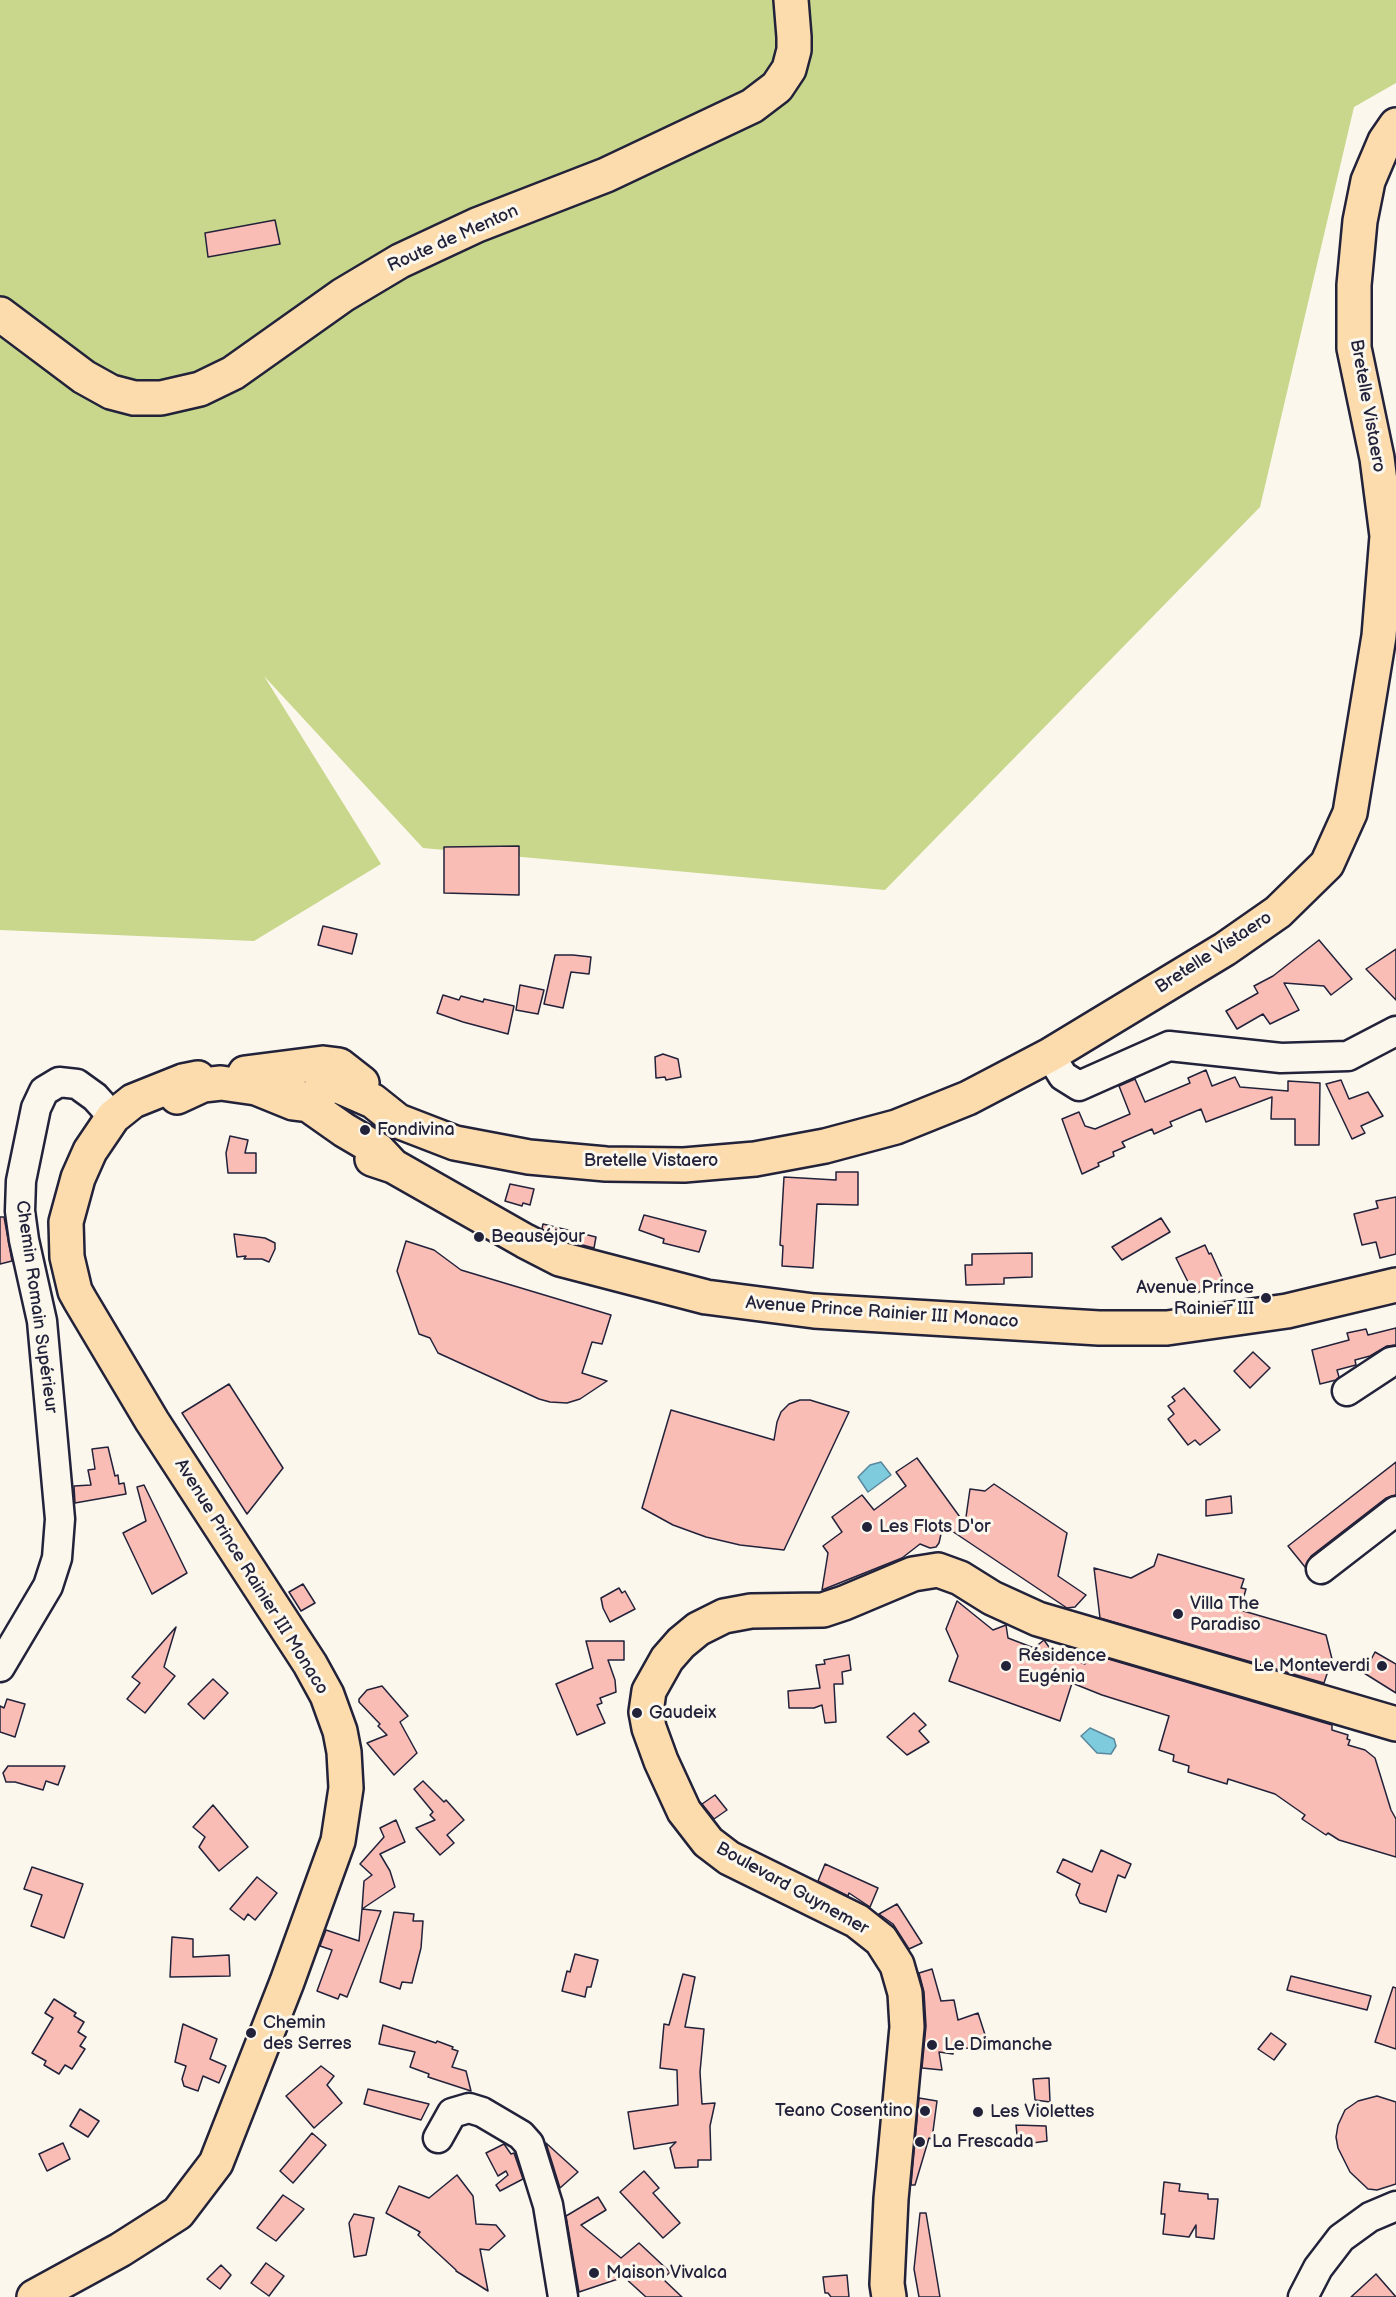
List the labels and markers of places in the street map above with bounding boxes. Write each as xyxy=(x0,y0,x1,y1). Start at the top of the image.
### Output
place label: Fondivina xyxy=(377,1119,455,1141)
marker: Fondivina xyxy=(358,1123,372,1137)
place label: Beauséjour xyxy=(491,1226,585,1248)
marker: Beauséjour xyxy=(472,1230,486,1244)
place label: Avenue Prince Rainier III xyxy=(1136,1277,1254,1320)
marker: Avenue Prince Rainier III xyxy=(1259,1291,1273,1305)
place label: Les Flots D'or xyxy=(879,1516,991,1538)
marker: Les Flots D'or xyxy=(860,1520,874,1534)
place label: Villa The Paradiso xyxy=(1190,1593,1261,1636)
marker: Villa The Paradiso xyxy=(1171,1607,1185,1621)
place label: Résidence Eugénia xyxy=(1018,1645,1106,1688)
place label: Le Monteverdi xyxy=(1253,1655,1370,1677)
marker: Résidence Eugénia xyxy=(999,1659,1013,1673)
marker: Le Monteverdi xyxy=(1375,1659,1389,1673)
place label: Gaudeix xyxy=(649,1702,716,1724)
marker: Gaudeix xyxy=(630,1706,644,1720)
place label: Chemin des Serres xyxy=(263,2012,352,2054)
marker: Chemin des Serres xyxy=(244,2026,258,2040)
place label: Le Dimanche xyxy=(944,2034,1052,2056)
marker: Le Dimanche xyxy=(925,2038,939,2052)
place label: Teano Cosentino xyxy=(775,2100,913,2122)
place label: Les Violettes xyxy=(990,2101,1094,2123)
marker: Teano Cosentino xyxy=(918,2104,932,2118)
marker: Les Violettes xyxy=(971,2105,985,2119)
place label: La Frescada xyxy=(932,2131,1034,2153)
marker: La Frescada xyxy=(913,2135,927,2149)
place label: Maison Vivalca xyxy=(606,2262,727,2284)
marker: Maison Vivalca xyxy=(587,2266,601,2280)

